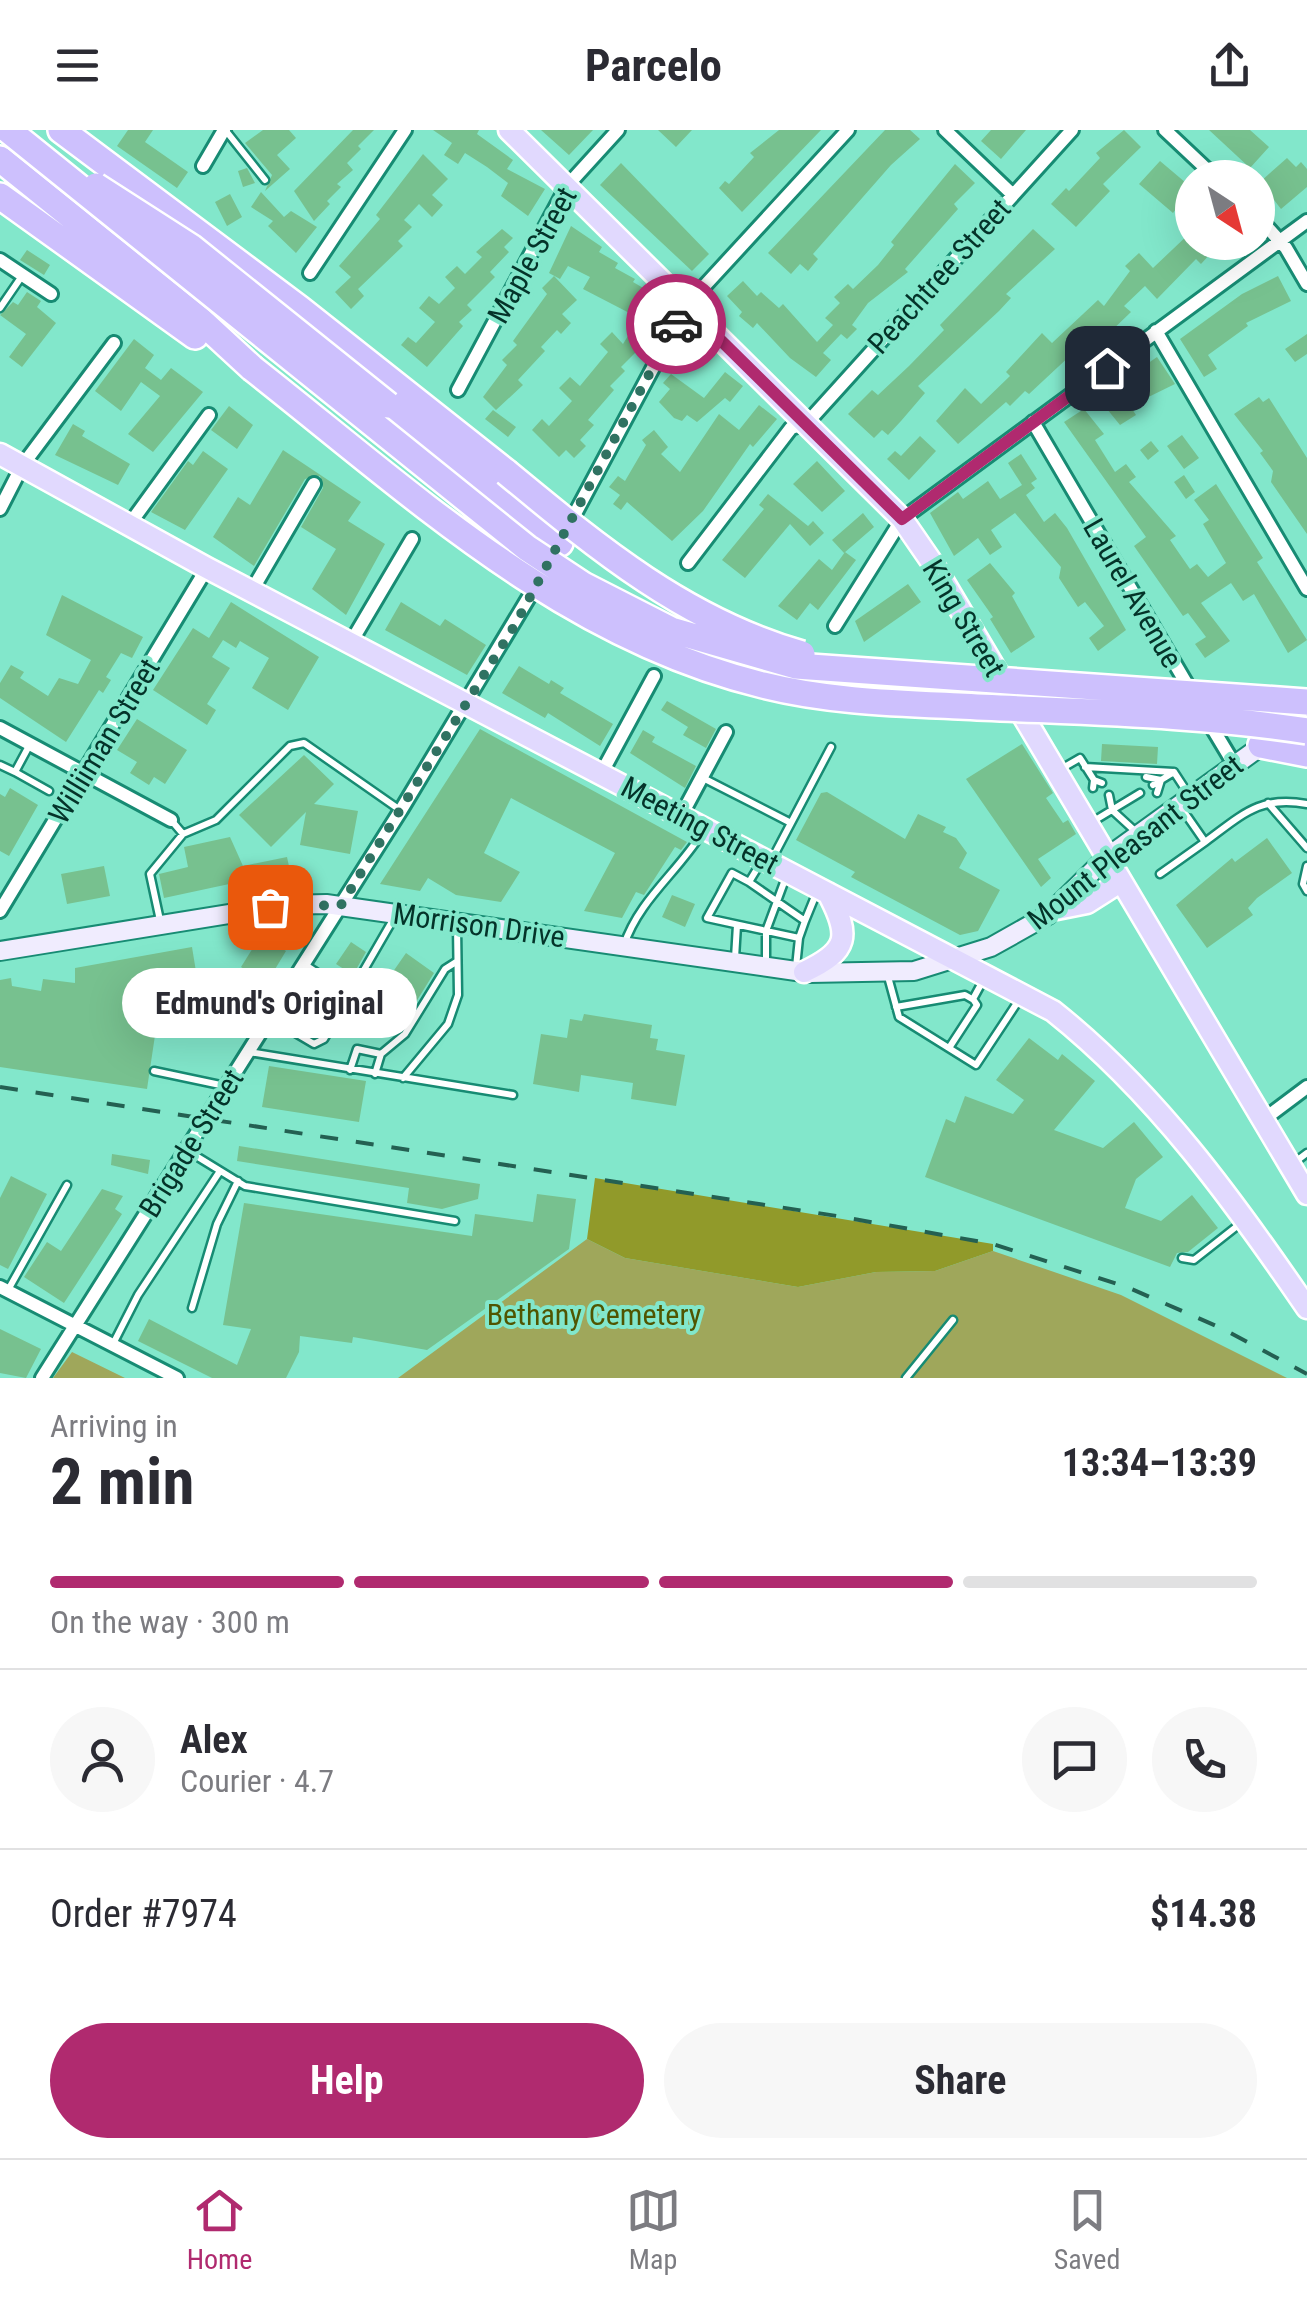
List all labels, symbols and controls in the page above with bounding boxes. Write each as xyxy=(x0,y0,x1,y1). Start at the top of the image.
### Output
icon: menu xyxy=(50,38,105,93)
icon: share xyxy=(1202,38,1257,93)
text: Parcelo xyxy=(585,39,722,92)
north arrow xyxy=(1175,160,1275,260)
map controls xyxy=(1175,160,1275,260)
street label: Maple Street xyxy=(480,181,584,329)
street label: Peachtree Street xyxy=(860,191,1018,361)
courier xyxy=(626,274,726,374)
icon: car xyxy=(649,297,704,352)
pin xyxy=(1065,326,1150,411)
icon: home xyxy=(1080,341,1135,396)
street label: Laurel Avenue xyxy=(1076,512,1190,674)
street label: King Street xyxy=(916,553,1012,683)
street label: Williiman Street xyxy=(41,652,167,830)
street label: Mount Pleasant Street xyxy=(1021,747,1249,937)
street label: Meeting Street xyxy=(615,769,785,881)
pin xyxy=(228,865,313,950)
icon: bag xyxy=(243,880,298,935)
street label: Morrison Drive xyxy=(391,896,567,954)
callout: Edmund's Original xyxy=(122,967,418,1037)
text: Edmund's Original xyxy=(155,984,384,1022)
street label: Brigade Street xyxy=(132,1063,250,1223)
park label: Bethany Cemetery xyxy=(487,1297,701,1332)
text: Arriving in xyxy=(50,1407,178,1445)
text: 13:34–13:39 xyxy=(1062,1441,1257,1485)
text: 2 min xyxy=(50,1444,194,1520)
text: On the way · 300 m xyxy=(50,1603,290,1641)
button: person xyxy=(50,1707,155,1812)
button: chat xyxy=(1022,1707,1127,1812)
button: phone xyxy=(1152,1707,1257,1812)
text: Alex xyxy=(180,1718,248,1762)
text: Courier · 4.7 xyxy=(180,1762,334,1800)
text: Order #7974 xyxy=(50,1892,237,1936)
text: $14.38 xyxy=(1150,1892,1257,1936)
button: Help xyxy=(50,2023,644,2138)
button: Share xyxy=(664,2023,1257,2138)
tab: Home xyxy=(187,2183,252,2276)
tab: Map xyxy=(626,2183,681,2276)
tab: Saved xyxy=(1054,2183,1120,2276)

